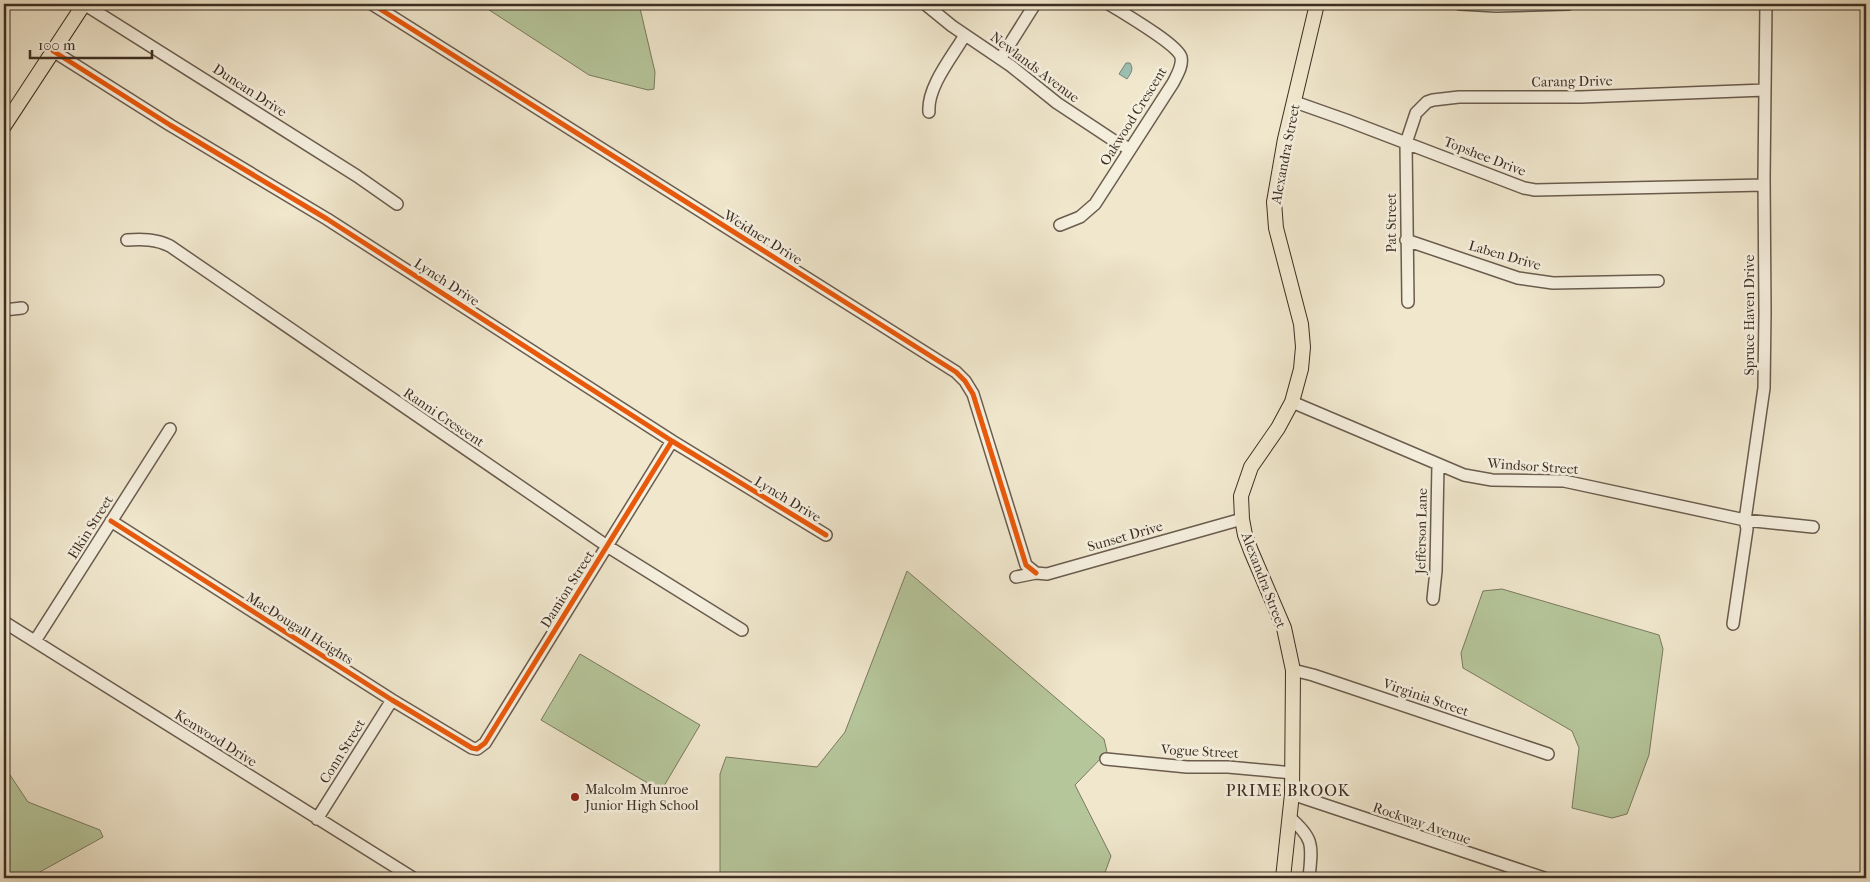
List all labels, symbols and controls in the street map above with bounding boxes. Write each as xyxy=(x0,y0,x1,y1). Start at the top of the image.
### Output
scale bar xyxy=(30,28,152,60)
street label: Newlands Avenue xyxy=(987,28,1083,106)
text: 100 m xyxy=(38,36,76,54)
street label: Duncan Drive xyxy=(210,60,290,121)
street label: Oakwood Crescent xyxy=(1096,64,1171,169)
street label: Carang Drive xyxy=(1531,72,1613,91)
street label: Alexandra Street xyxy=(1267,103,1304,207)
street label: Topshee Drive xyxy=(1441,133,1528,180)
street label: Pat Street xyxy=(1383,193,1400,253)
street label: Weidner Drive xyxy=(719,206,805,268)
street label: Laben Drive xyxy=(1467,237,1543,274)
street label: Spruce Haven Drive xyxy=(1741,254,1758,376)
street label: Lynch Drive xyxy=(411,255,483,310)
street label: Ranni Crescent xyxy=(400,384,487,451)
street label: Windsor Street xyxy=(1486,455,1579,478)
street label: Lynch Drive xyxy=(751,473,824,526)
street label: Jefferson Lane xyxy=(1412,488,1431,575)
street label: Elkin Street xyxy=(64,492,117,562)
street label: Sunset Drive xyxy=(1086,518,1165,555)
street label: Alexandra Street xyxy=(1237,529,1290,631)
street label: Damion Street xyxy=(537,547,598,631)
street label: MacDougall Heights xyxy=(243,589,356,668)
street label: Virginia Street xyxy=(1380,675,1471,720)
street label: Kenwood Drive xyxy=(171,706,260,771)
street label: Conn Street xyxy=(316,716,369,787)
street label: Vogue Street xyxy=(1160,741,1239,762)
place label: Malcolm Munroe Junior High School xyxy=(584,781,699,814)
district label: PRIME BROOK xyxy=(1226,781,1351,800)
marker: Malcolm Munroe Junior High School xyxy=(569,791,581,803)
street label: Rockway Avenue xyxy=(1371,799,1473,848)

